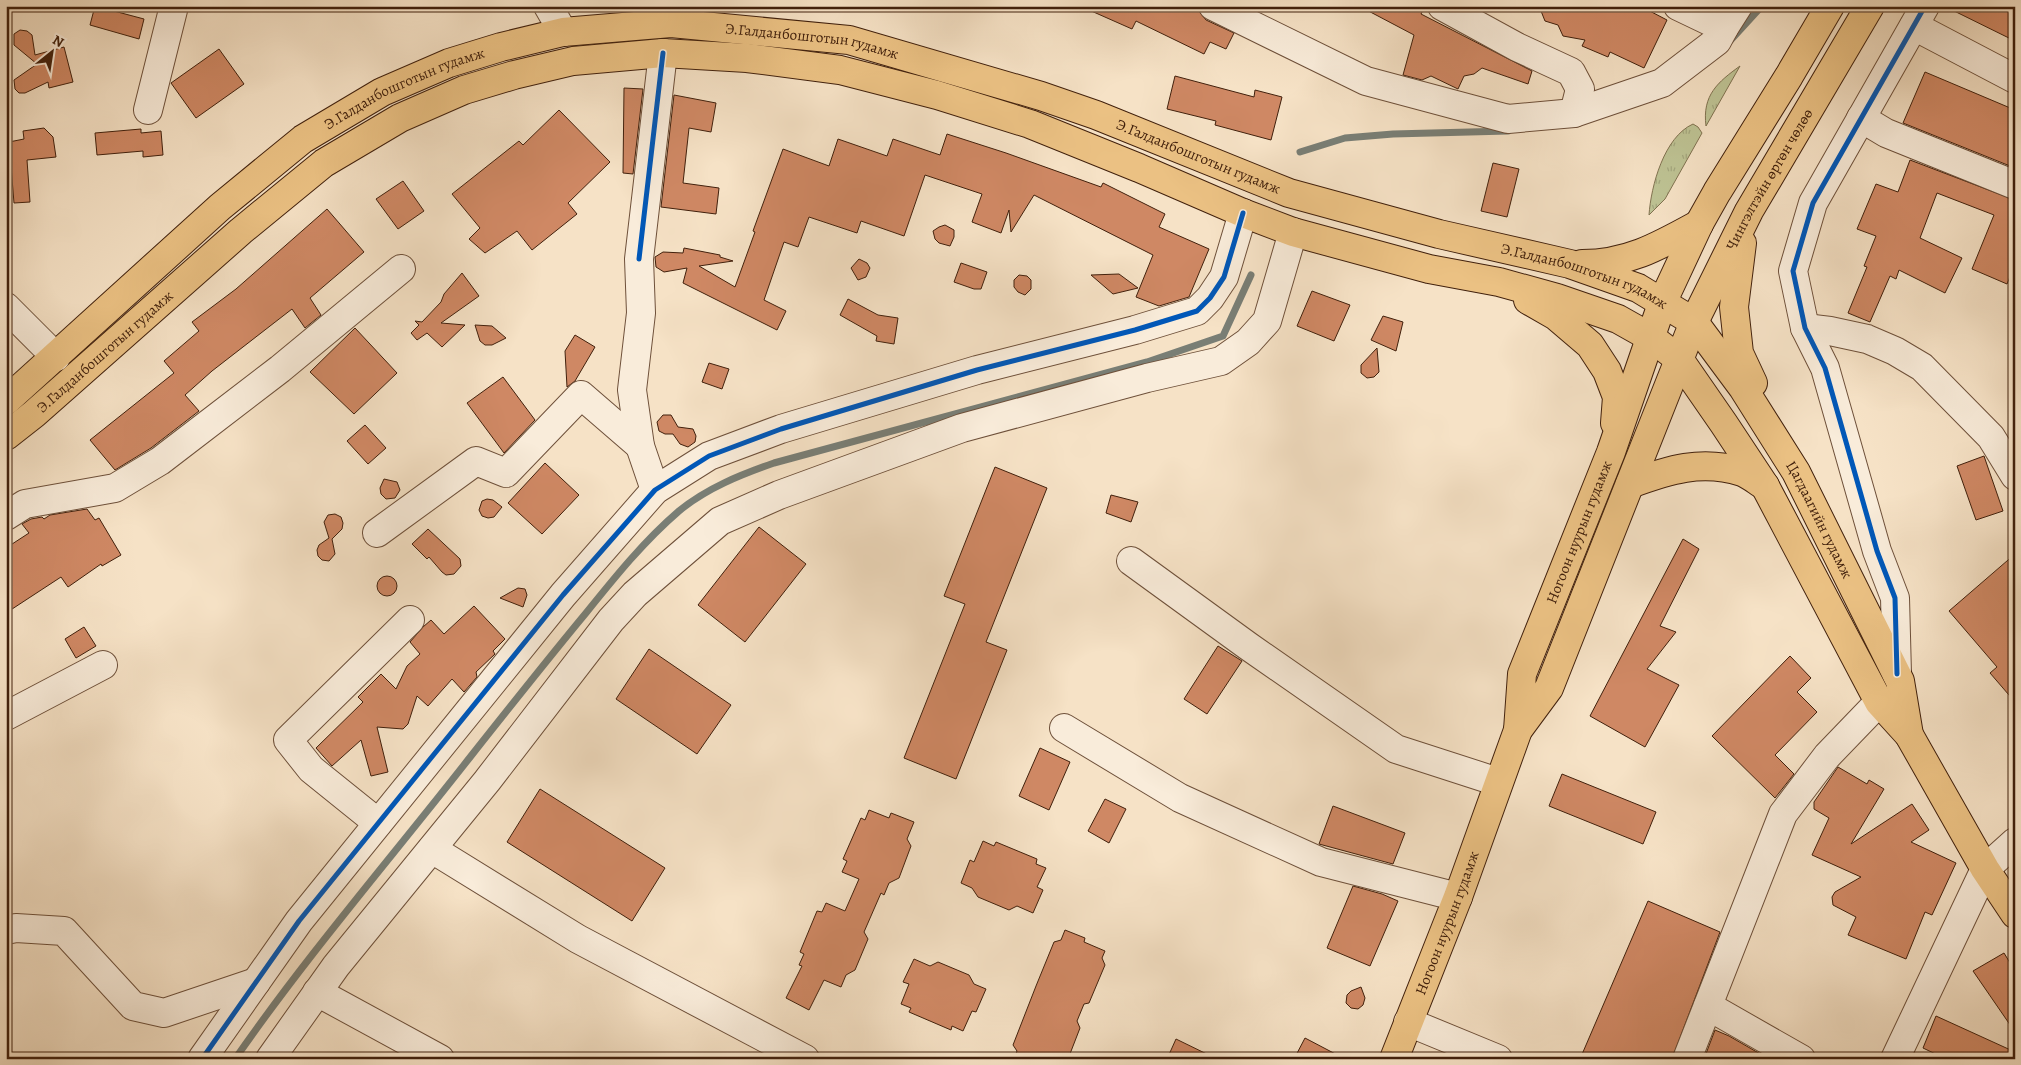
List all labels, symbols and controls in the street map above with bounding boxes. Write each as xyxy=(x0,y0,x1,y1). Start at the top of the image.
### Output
street label: Э.Галданбошготын гудамж xyxy=(724,18,901,64)
north arrow xyxy=(28,28,78,78)
text: N xyxy=(49,30,67,52)
street label: Э.Галданбошготын гудамж xyxy=(320,43,487,134)
street label: Чингэлтэйн өргөн чөлөө xyxy=(1721,104,1818,253)
street label: Э.Галданбошготын гудамж xyxy=(1113,114,1284,199)
street label: Э.Галданбошготын гудамж xyxy=(1499,238,1671,314)
street label: Э.Галданбошготын гудамж xyxy=(32,286,177,417)
street label: Цагдаагийн гудамж xyxy=(1781,457,1857,582)
street label: Ногоон нуурын гудамж xyxy=(1541,458,1617,607)
street label: Ногоон нуурын гудамж xyxy=(1410,848,1484,998)

